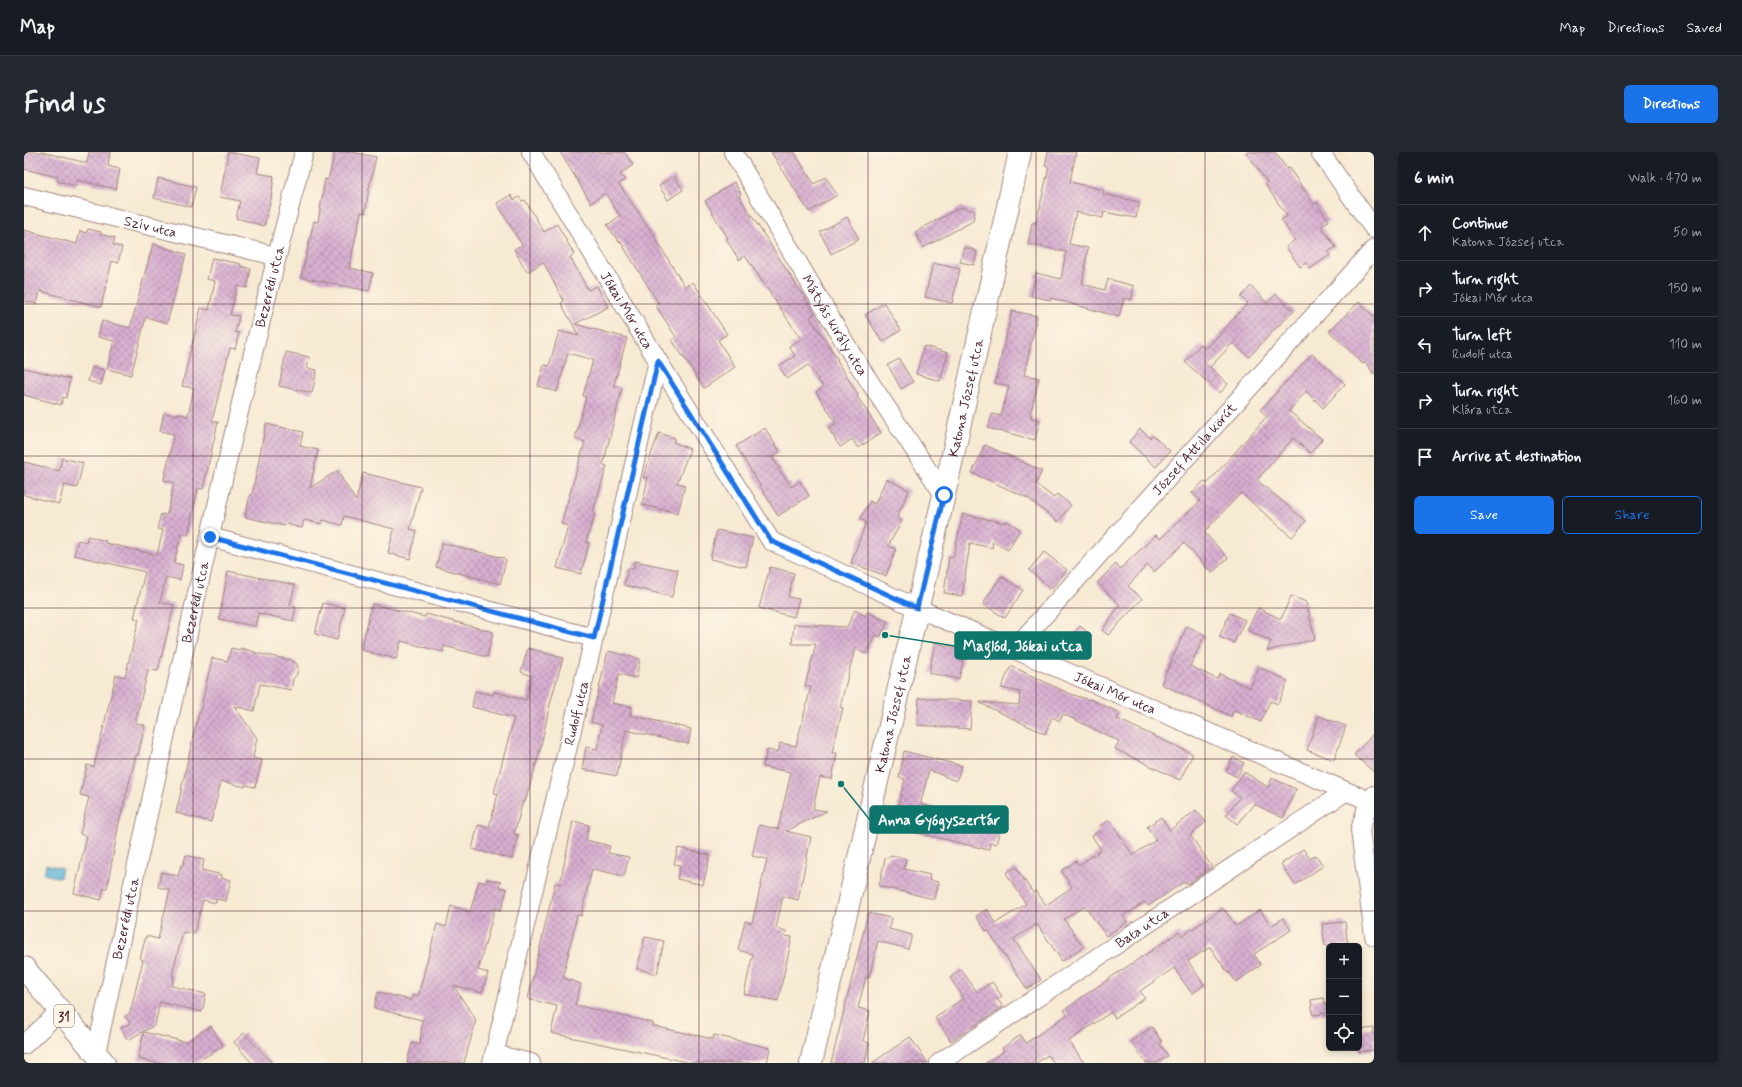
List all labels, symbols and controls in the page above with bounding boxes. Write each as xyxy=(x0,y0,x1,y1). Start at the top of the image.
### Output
text: Map xyxy=(20,15,55,40)
text: Map xyxy=(1559,19,1585,37)
text: Directions xyxy=(1607,19,1665,37)
text: Saved xyxy=(1687,19,1722,37)
button: Directions xyxy=(1624,85,1718,123)
text: Find us xyxy=(24,86,105,123)
text: 6 min xyxy=(1414,167,1454,189)
text: Walk · 470 m xyxy=(1628,170,1702,187)
street label: Szív utca xyxy=(122,212,178,242)
text: Continue xyxy=(1452,214,1508,234)
icon: ahead xyxy=(1414,222,1436,244)
text: 50 m xyxy=(1673,224,1702,241)
text: Katona József utca xyxy=(1452,234,1564,251)
street label: Bezerédi utca xyxy=(252,243,290,329)
street label: Jókai Mór utca xyxy=(596,269,657,353)
text: Turn right xyxy=(1452,270,1519,290)
street label: Mátyás király utca xyxy=(797,272,871,380)
icon: right xyxy=(1414,278,1436,300)
text: 150 m xyxy=(1668,280,1702,297)
text: Jókai Mór utca xyxy=(1452,290,1533,307)
text: Turn left xyxy=(1452,326,1512,346)
icon: left xyxy=(1414,334,1436,356)
street label: Katona József utca xyxy=(945,336,989,459)
text: 110 m xyxy=(1669,336,1702,353)
text: Rudolf utca xyxy=(1452,346,1513,363)
text: Turn right xyxy=(1452,382,1519,402)
icon: right xyxy=(1414,390,1436,412)
text: 160 m xyxy=(1667,392,1702,409)
street label: József Attila körút xyxy=(1149,399,1242,499)
text: Klára utca xyxy=(1452,402,1512,419)
icon: arrive xyxy=(1414,446,1436,468)
text: Arrive at destination xyxy=(1452,447,1581,467)
route start xyxy=(935,486,953,504)
button: Save xyxy=(1414,496,1554,534)
button: Share xyxy=(1562,496,1702,534)
route end xyxy=(201,528,219,546)
street label: Bezerédi utca xyxy=(178,559,214,645)
callout: Maglód, Jókai utca xyxy=(955,632,1091,659)
text: Maglód, Jókai utca xyxy=(963,637,1083,659)
street label: Katona József utca xyxy=(871,652,916,775)
street label: Jókai Mór utca xyxy=(1071,668,1158,719)
street label: Rudolf utca xyxy=(561,679,593,747)
callout: Anna Gyógyszertár xyxy=(870,806,1008,833)
text: Anna Gyógyszertár xyxy=(878,811,1001,832)
street label: Bezerédi utca xyxy=(109,875,144,961)
street label: Bata utca xyxy=(1112,904,1173,953)
map controls xyxy=(1326,943,1362,1051)
button: + xyxy=(1326,943,1362,979)
button: − xyxy=(1326,979,1362,1015)
road number: 31 xyxy=(54,1005,74,1027)
button: locate xyxy=(1326,1015,1362,1051)

